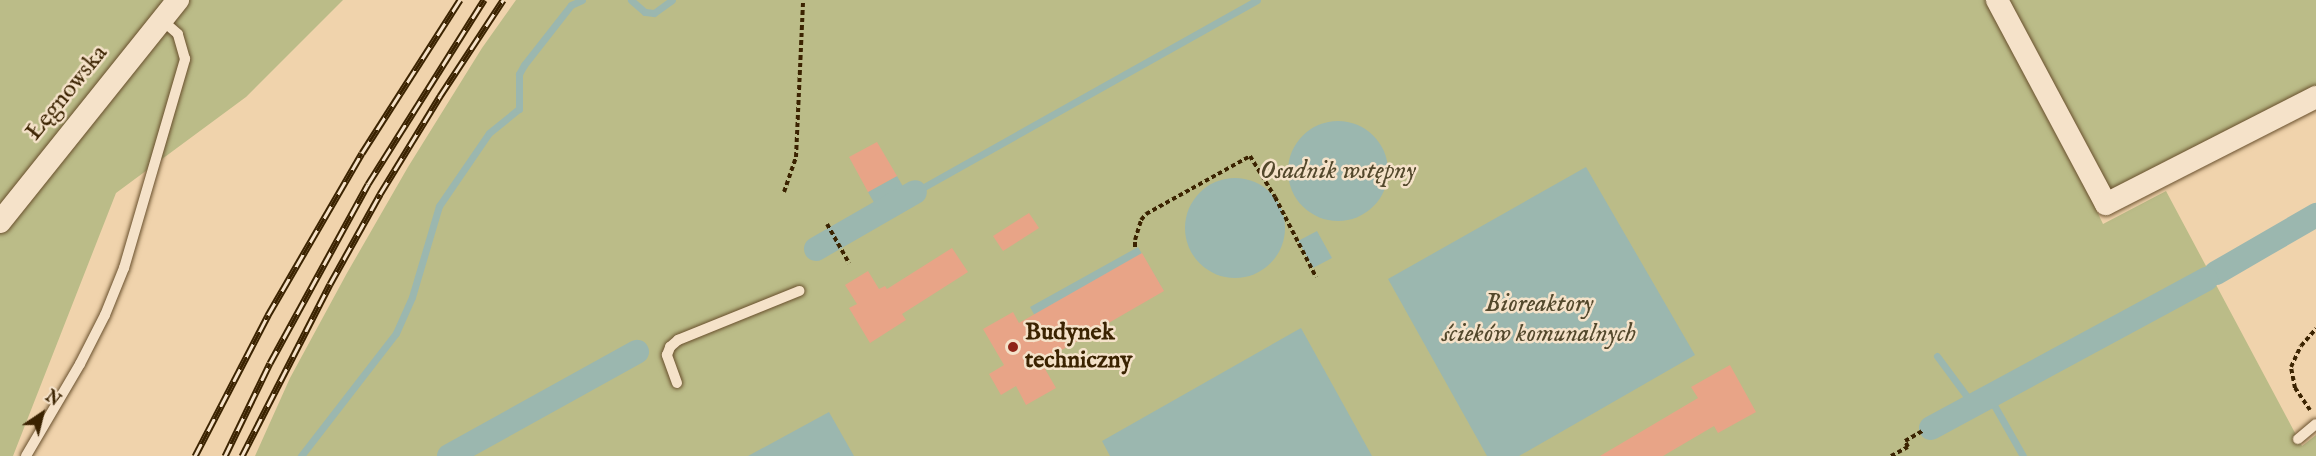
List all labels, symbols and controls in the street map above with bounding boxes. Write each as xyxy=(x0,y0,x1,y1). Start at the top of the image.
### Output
street label: Łęgnowska xyxy=(20,40,114,146)
water label: Osadnik wstępny xyxy=(1260,155,1416,187)
water label: Bioreaktory ścieków komunalnych xyxy=(1442,288,1636,350)
place label: Budynek techniczny xyxy=(1025,319,1132,375)
marker: Budynek techniczny xyxy=(1006,340,1020,354)
north arrow xyxy=(12,384,72,444)
text: N xyxy=(41,387,64,411)

